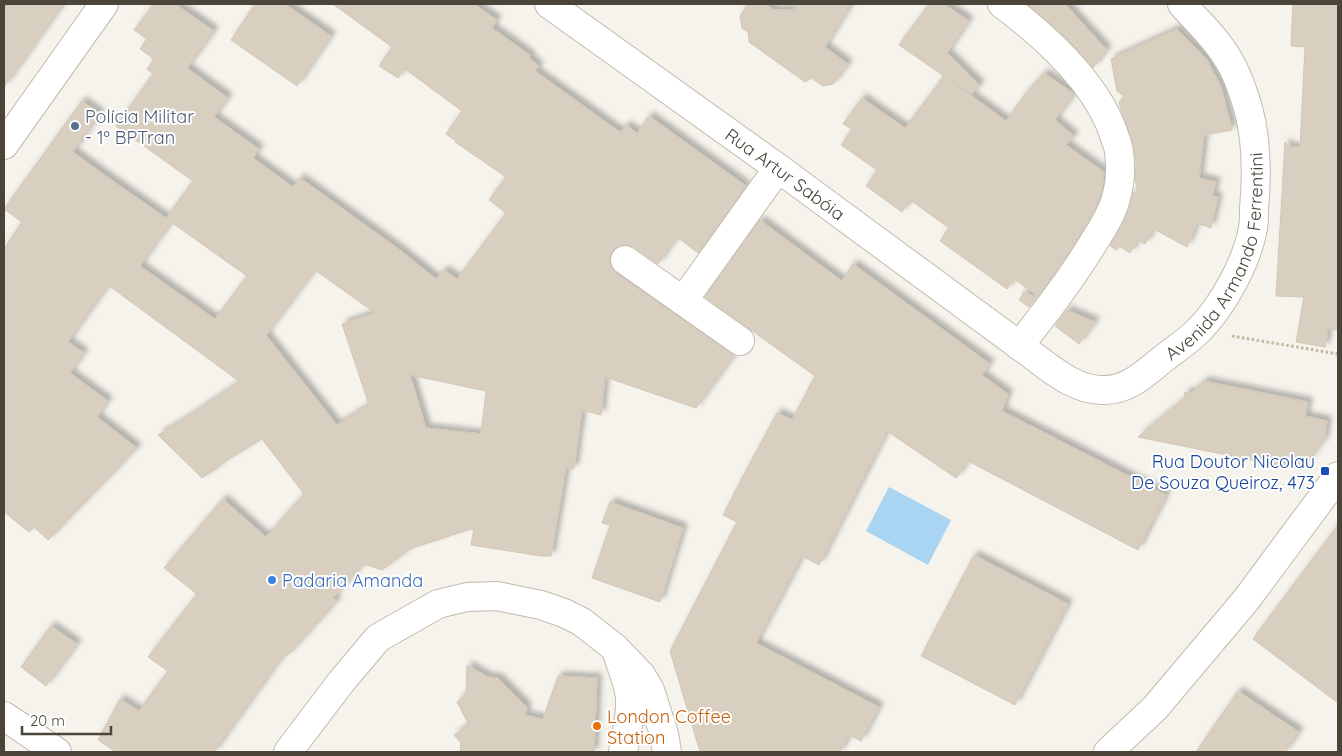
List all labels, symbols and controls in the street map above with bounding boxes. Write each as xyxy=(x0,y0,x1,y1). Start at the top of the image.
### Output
place label: Polícia Militar - 1º BPTran xyxy=(85,105,194,149)
marker: Polícia Militar - 1º BPTran xyxy=(69,120,81,132)
street label: Rua Artur Sabóia xyxy=(721,123,850,225)
street label: Avenida Armando Ferrentini xyxy=(1160,152,1267,365)
place label: Rua Doutor Nicolau De Souza Queiroz, 473 xyxy=(1131,450,1315,494)
marker: Rua Doutor Nicolau De Souza Queiroz, 473 xyxy=(1319,465,1331,477)
place label: Padaria Amanda xyxy=(282,569,423,592)
marker: Padaria Amanda xyxy=(266,574,278,586)
scale bar xyxy=(22,704,111,736)
place label: London Coffee Station xyxy=(607,705,731,749)
text: 20 m xyxy=(30,711,65,730)
marker: London Coffee Station xyxy=(591,720,603,732)

